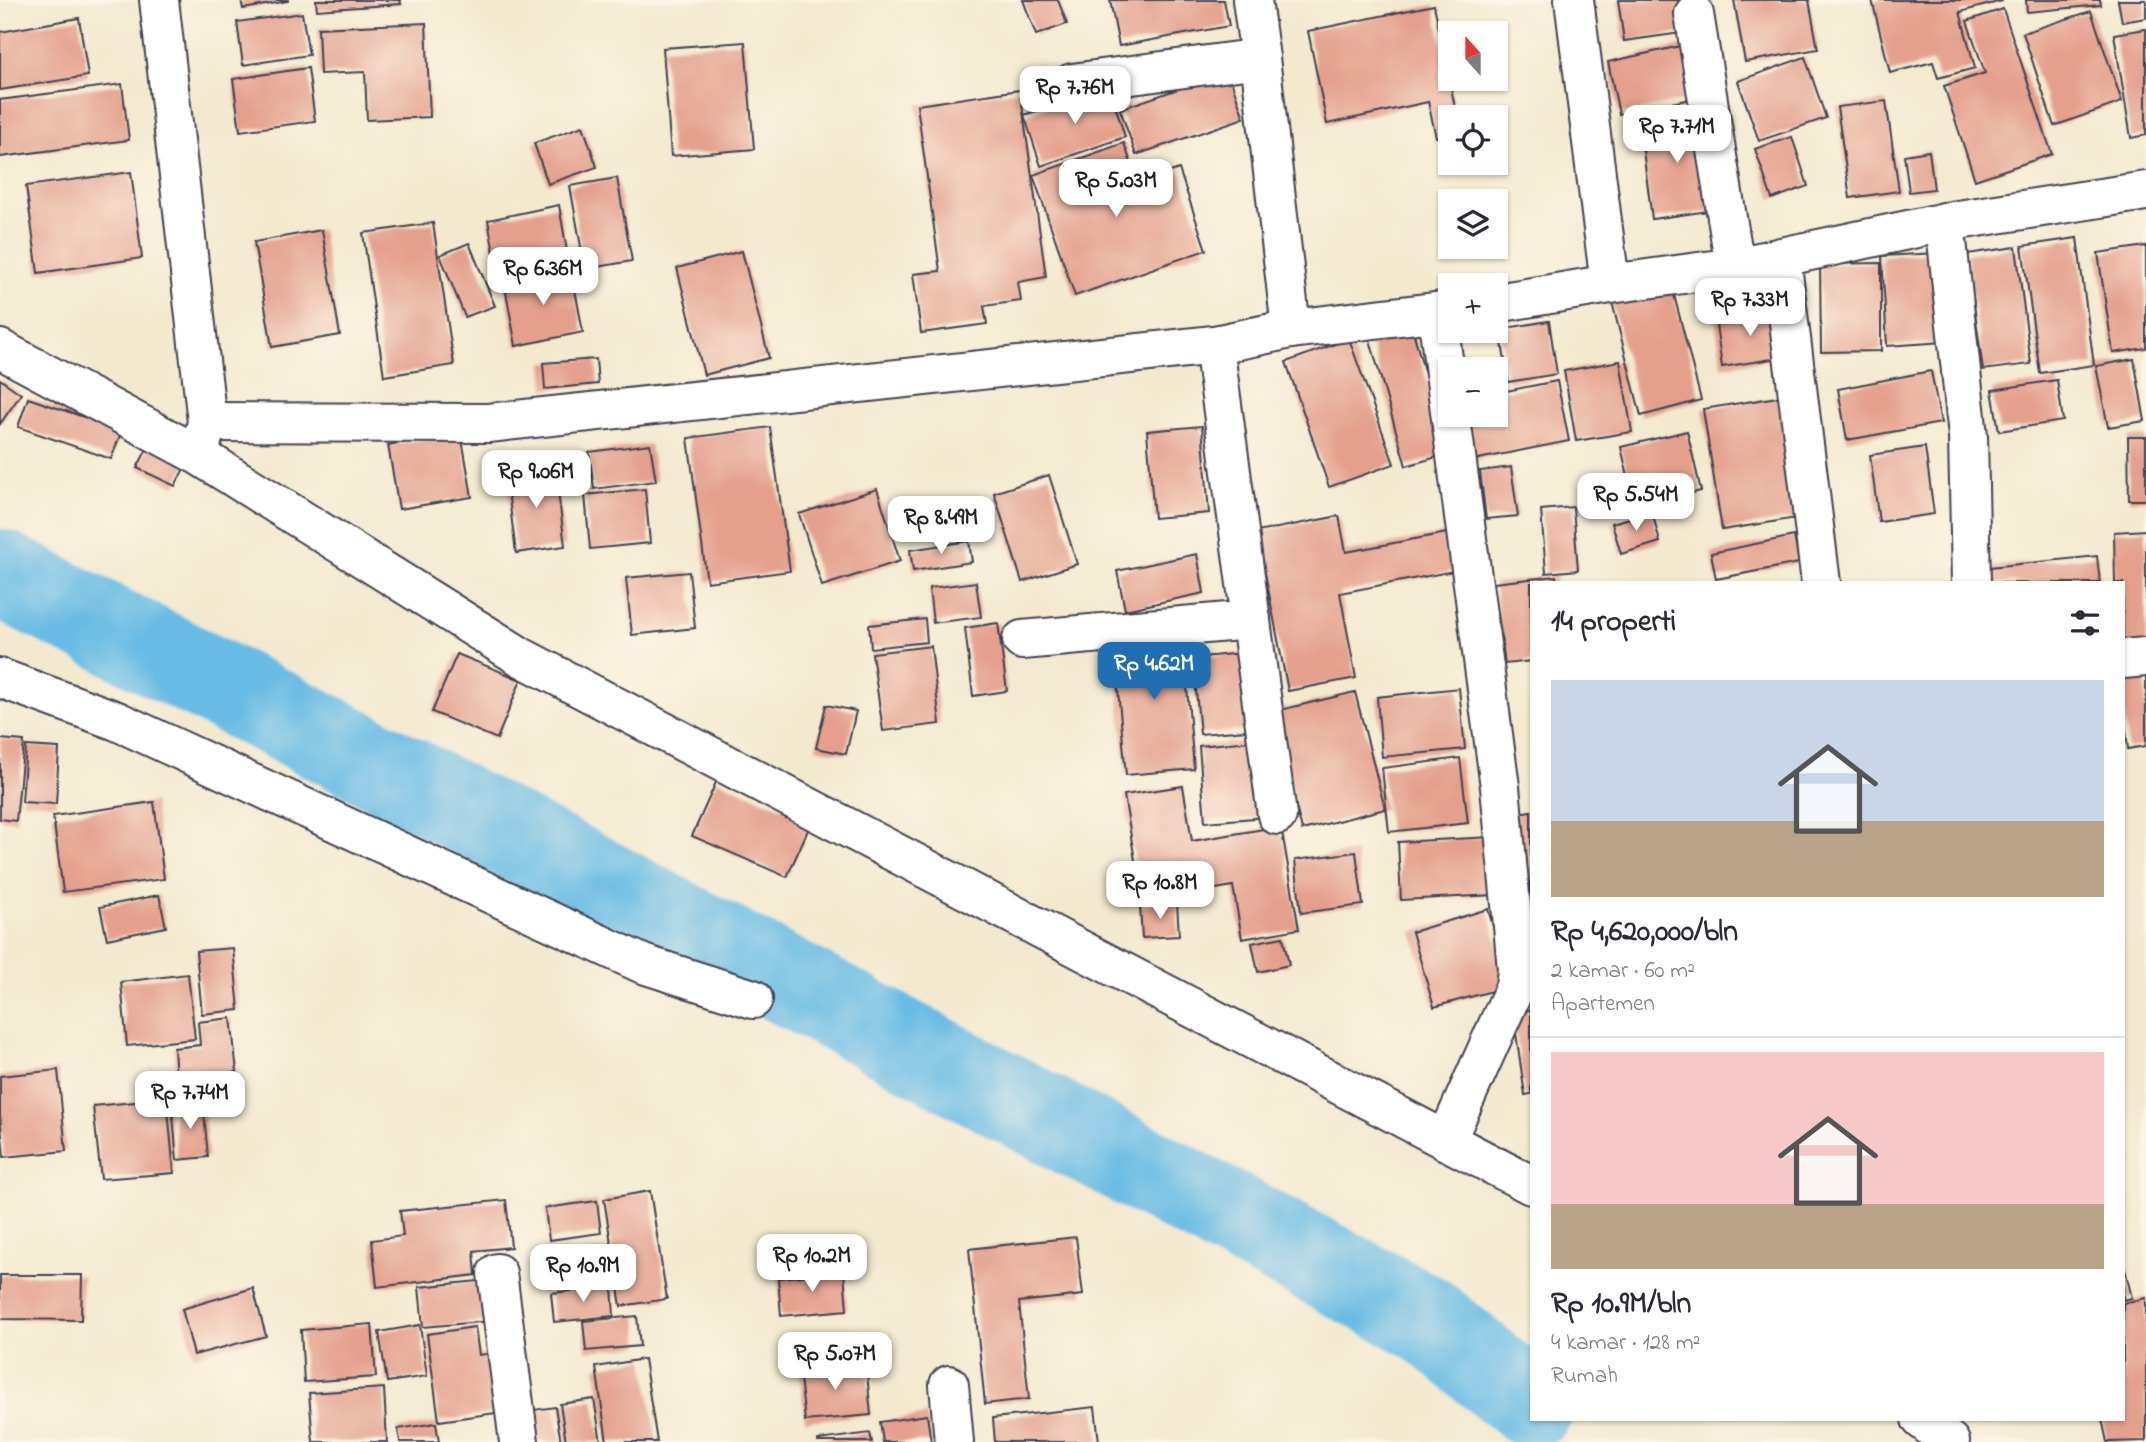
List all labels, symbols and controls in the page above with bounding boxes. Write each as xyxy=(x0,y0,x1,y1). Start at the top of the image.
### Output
north arrow xyxy=(1438,21,1508,91)
map controls xyxy=(1438,21,1508,427)
pin: Rp 7.76M xyxy=(1003,66,1147,126)
text: Rp 7.76M xyxy=(1036,72,1114,105)
button: locate xyxy=(1438,105,1508,175)
pin: Rp 7.71M xyxy=(1605,106,1749,165)
text: Rp 7.71M xyxy=(1639,111,1715,144)
pin: Rp 5.03M xyxy=(1044,160,1188,219)
text: Rp 5.03M xyxy=(1075,165,1157,198)
button: layers xyxy=(1438,189,1508,259)
pin: Rp 6.36M xyxy=(471,247,615,307)
text: Rp 6.36M xyxy=(503,253,583,286)
button: + xyxy=(1438,273,1508,343)
pin: Rp 7.33M xyxy=(1678,278,1822,338)
text: Rp 7.33M xyxy=(1711,284,1789,317)
button: − xyxy=(1438,357,1508,427)
pin: Rp 9.06M xyxy=(464,450,608,510)
text: Rp 9.06M xyxy=(498,456,574,489)
pin: Rp 5.54M xyxy=(1564,474,1708,533)
text: Rp 5.54M xyxy=(1593,479,1679,512)
pin: Rp 8.49M xyxy=(869,496,1013,556)
text: Rp 8.49M xyxy=(904,502,978,535)
text: 14 properti xyxy=(1551,601,1676,645)
icon: filters xyxy=(2066,604,2104,642)
pin: Rp 4.62M xyxy=(1082,642,1226,702)
text: Rp 4.62M xyxy=(1114,648,1194,681)
icon: home xyxy=(1765,726,1891,852)
pin: Rp 10.8M xyxy=(1088,862,1232,921)
text: Rp 10.8M xyxy=(1122,867,1198,900)
text: Rp 4,620,000/bln xyxy=(1551,911,1738,955)
text: 2 kamar · 60 m² xyxy=(1551,955,1695,988)
text: Apartemen xyxy=(1551,988,1655,1021)
pin: Rp 7.74M xyxy=(118,1072,262,1131)
text: Rp 7.74M xyxy=(151,1077,229,1110)
icon: home xyxy=(1765,1098,1891,1224)
pin: Rp 10.2M xyxy=(740,1234,884,1294)
text: Rp 10.2M xyxy=(773,1240,851,1273)
pin: Rp 10.9M xyxy=(511,1244,655,1304)
text: Rp 10.9M xyxy=(546,1250,620,1283)
text: Rp 10.9M/bln xyxy=(1551,1283,1691,1327)
text: 4 kamar · 128 m² xyxy=(1551,1327,1700,1360)
pin: Rp 5.07M xyxy=(763,1332,907,1392)
text: Rp 5.07M xyxy=(794,1338,876,1371)
text: Rumah xyxy=(1551,1360,1618,1393)

